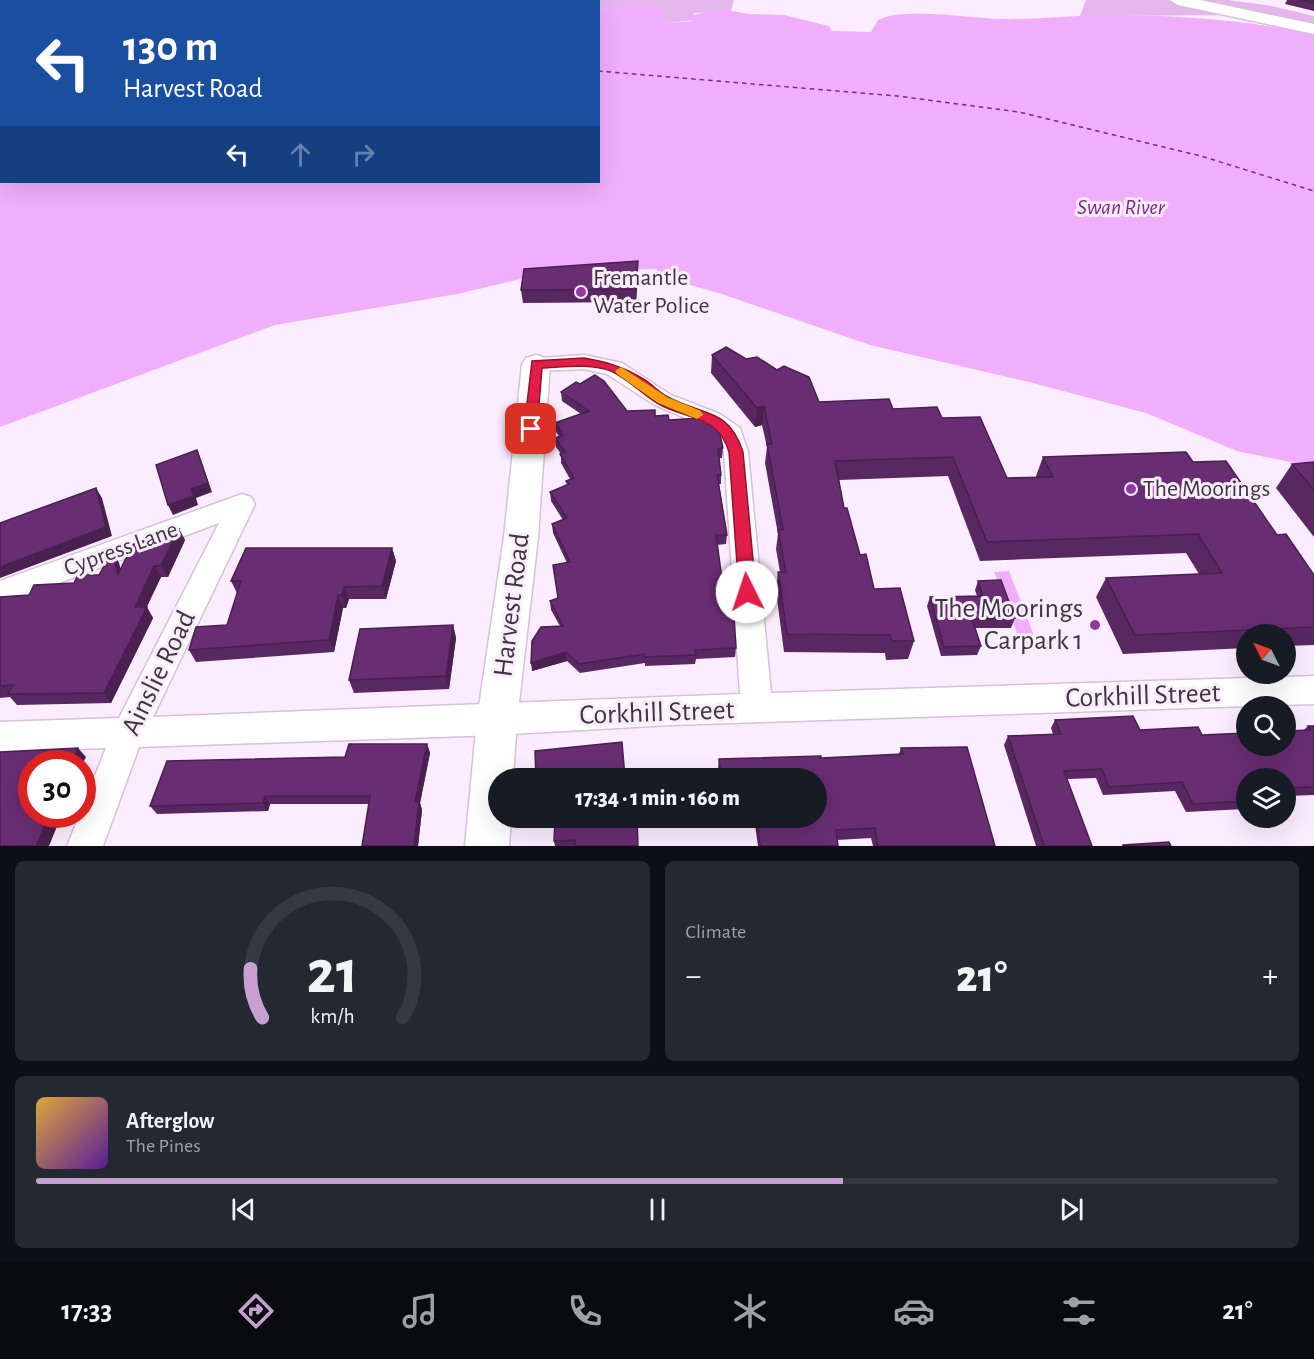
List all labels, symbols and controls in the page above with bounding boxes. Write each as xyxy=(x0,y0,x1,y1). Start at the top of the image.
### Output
icon: left xyxy=(24,24,102,102)
text: 130 m xyxy=(123,26,218,68)
text: Harvest Road xyxy=(123,75,262,102)
icon: left xyxy=(221,138,254,171)
icon: ahead xyxy=(284,138,317,171)
icon: right xyxy=(347,138,380,171)
water label: Swan River xyxy=(1077,196,1166,218)
place label: Fremantle Water Police xyxy=(593,266,710,318)
marker: Fremantle Water Police xyxy=(574,285,588,299)
pin xyxy=(505,403,556,454)
icon: arrive xyxy=(514,412,547,445)
place label: The Moorings xyxy=(1143,477,1270,501)
marker: The Moorings xyxy=(1124,482,1138,496)
street label: Cypress Lane xyxy=(61,517,181,581)
street label: Harvest Road xyxy=(489,532,535,678)
position arrow xyxy=(715,560,779,624)
place label: The Moorings Carpark 1 xyxy=(934,595,1083,655)
street label: Ainslie Road xyxy=(117,606,201,740)
marker: The Moorings Carpark 1 xyxy=(1088,618,1102,632)
north arrow xyxy=(1236,624,1296,684)
map controls xyxy=(1236,624,1296,828)
street label: Corkhill Street xyxy=(1065,679,1221,713)
street label: Corkhill Street xyxy=(579,696,735,730)
button: search xyxy=(1236,696,1296,756)
speed limit sign: 30 xyxy=(18,750,96,828)
button: layers xyxy=(1236,768,1296,828)
text: 17:34 · 1 min · 160 m xyxy=(575,787,740,809)
text: Climate xyxy=(686,922,746,942)
text: 21 xyxy=(306,942,358,1004)
text: 21° xyxy=(956,955,1007,1000)
text: − xyxy=(686,960,701,993)
text: + xyxy=(1262,960,1278,993)
text: km/h xyxy=(310,1006,354,1027)
text: Afterglow xyxy=(126,1110,214,1132)
text: The Pines xyxy=(126,1136,201,1156)
icon: previous xyxy=(227,1193,260,1226)
icon: pause xyxy=(641,1193,674,1226)
icon: next xyxy=(1055,1193,1088,1226)
icon: directions xyxy=(235,1290,277,1332)
icon: music xyxy=(399,1290,441,1332)
icon: phone xyxy=(564,1290,606,1332)
icon: climate xyxy=(729,1290,771,1332)
icon: car xyxy=(893,1290,935,1332)
icon: filters xyxy=(1058,1290,1100,1332)
text: 17:33 xyxy=(61,1297,112,1324)
text: 21° xyxy=(1222,1297,1253,1324)

